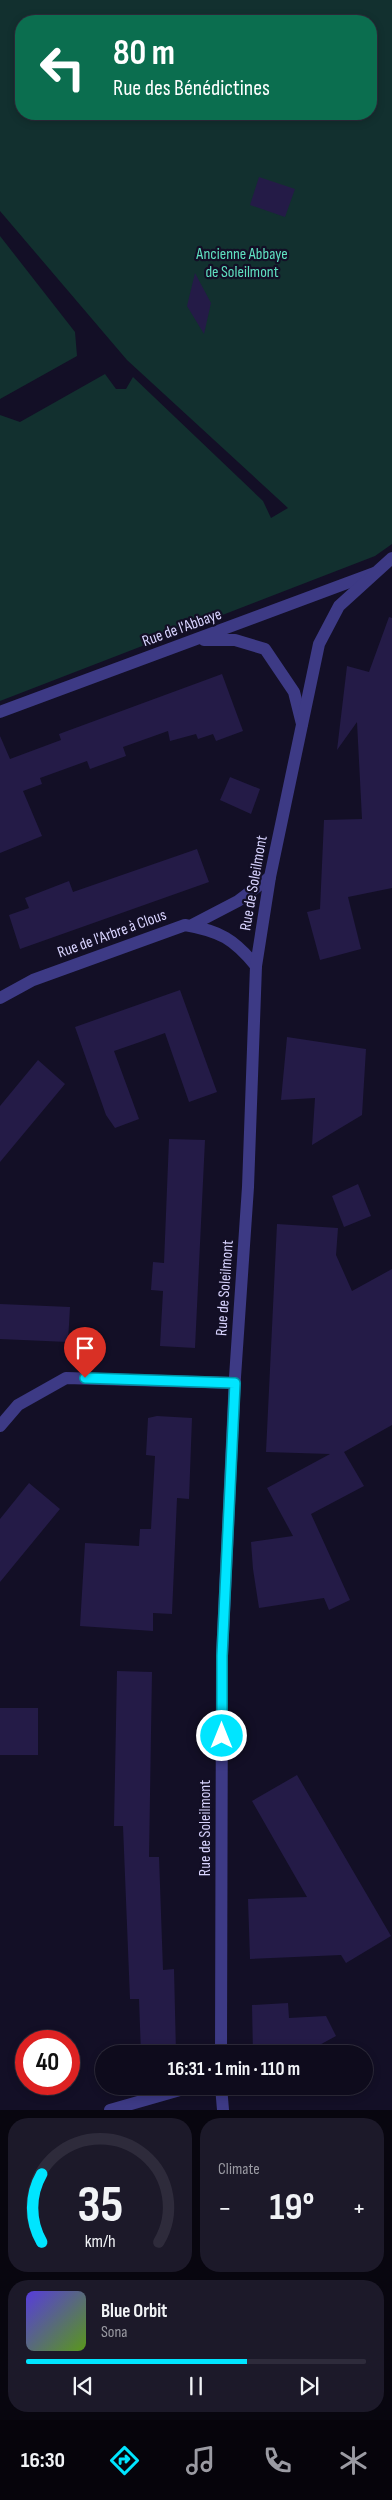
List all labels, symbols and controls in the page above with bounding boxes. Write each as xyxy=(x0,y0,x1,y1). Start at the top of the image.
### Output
text: 80 m xyxy=(113,32,175,75)
icon: left xyxy=(30,35,95,100)
text: Rue des Bénédictines xyxy=(113,75,270,102)
park label: Ancienne Abbaye de Soleilmont xyxy=(195,245,288,282)
street label: Rue de l'Abbaye xyxy=(140,605,224,651)
street label: Rue de Soleilmont xyxy=(236,834,272,932)
street label: Rue de l'Arbre à Clous xyxy=(55,905,169,962)
street label: Rue de Soleilmont xyxy=(212,1239,238,1337)
pin xyxy=(64,1327,106,1378)
icon: arrive xyxy=(71,1334,99,1362)
position arrow xyxy=(195,1709,247,1761)
street label: Rue de Soleilmont xyxy=(196,1780,215,1876)
speed limit sign: 40 xyxy=(15,2030,80,2095)
text: 16:31 · 1 min · 110 m xyxy=(168,2058,300,2081)
text: Climate xyxy=(218,2160,260,2179)
text: 35 xyxy=(77,2174,123,2237)
text: 19° xyxy=(270,2185,314,2230)
text: − xyxy=(218,2192,232,2225)
text: + xyxy=(352,2192,366,2225)
text: km/h xyxy=(85,2231,115,2252)
text: Blue Orbit xyxy=(101,2300,167,2323)
text: Sona xyxy=(101,2323,128,2342)
icon: previous xyxy=(69,2372,97,2400)
icon: pause xyxy=(182,2372,210,2400)
icon: next xyxy=(295,2372,323,2400)
icon: directions xyxy=(107,2443,142,2478)
icon: music xyxy=(183,2443,218,2478)
icon: phone xyxy=(260,2443,295,2478)
icon: climate xyxy=(336,2443,371,2478)
text: 16:30 xyxy=(21,2447,65,2474)

